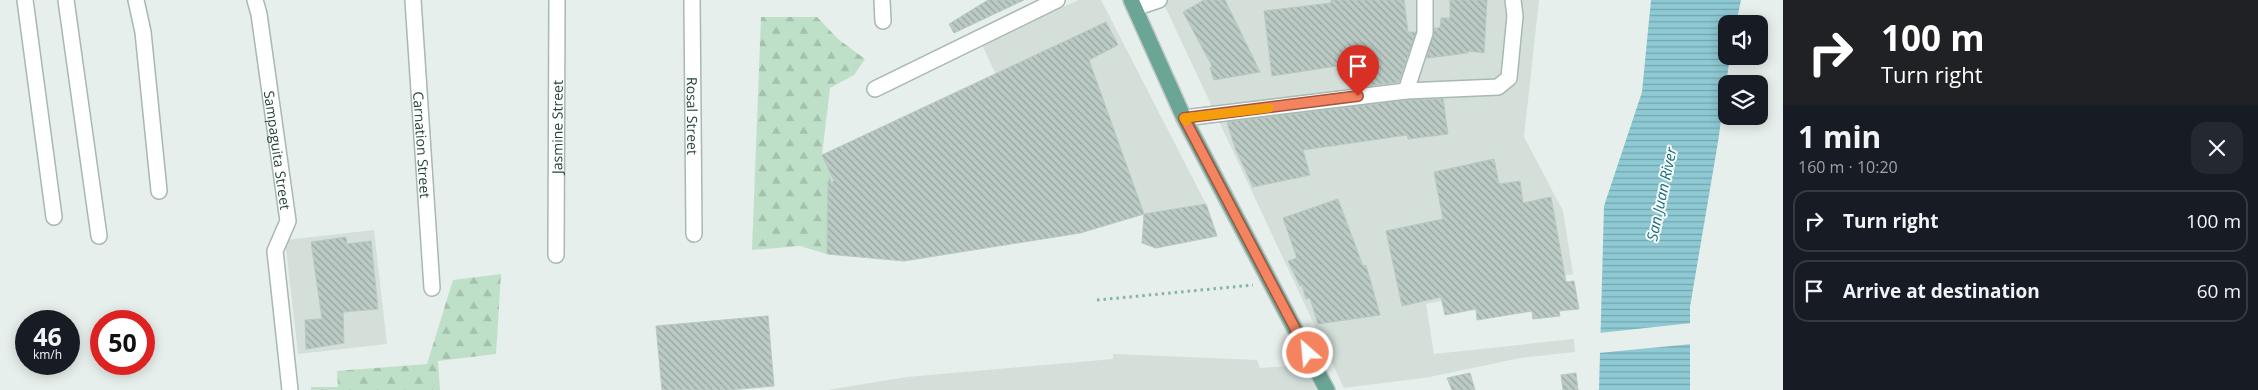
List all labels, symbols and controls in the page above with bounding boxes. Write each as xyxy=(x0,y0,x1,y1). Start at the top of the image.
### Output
text: 100 m xyxy=(1881,14,1985,61)
map controls xyxy=(1718,15,1768,125)
button: sound xyxy=(1718,15,1768,65)
icon: right xyxy=(1798,20,1863,85)
pin xyxy=(1337,45,1379,96)
icon: arrive xyxy=(1344,52,1372,80)
text: Turn right xyxy=(1881,59,1983,89)
button: layers xyxy=(1718,75,1768,125)
street label: Rosal Street xyxy=(683,77,703,155)
street label: Jasmine Street xyxy=(547,80,566,176)
street label: Sampaguita Street xyxy=(260,89,296,211)
street label: Carnation Street xyxy=(410,91,436,199)
text: 1 min xyxy=(1798,116,1881,157)
button: close xyxy=(2191,122,2243,174)
water label: San Juan River xyxy=(1641,144,1681,243)
text: 160 m · 10:20 xyxy=(1798,156,1898,178)
icon: right xyxy=(1800,207,1828,235)
text: Turn right xyxy=(1843,208,1938,234)
text: 100 m xyxy=(2186,208,2241,234)
icon: arrive xyxy=(1800,277,1828,305)
text: Arrive at destination xyxy=(1843,278,2040,304)
text: 60 m xyxy=(2197,278,2241,304)
speed limit sign: 50 xyxy=(90,310,155,375)
text: 46 xyxy=(33,319,62,353)
position arrow xyxy=(1281,326,1333,378)
text: km/h xyxy=(33,346,62,363)

